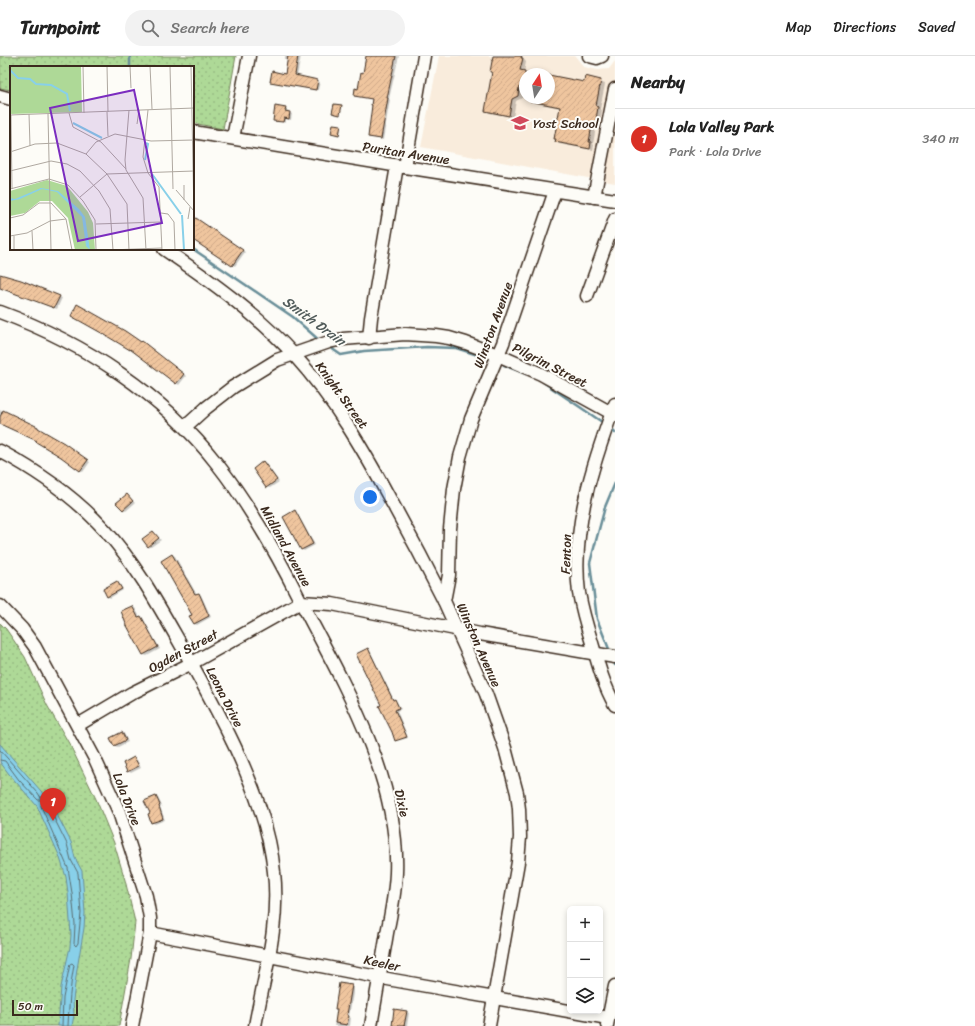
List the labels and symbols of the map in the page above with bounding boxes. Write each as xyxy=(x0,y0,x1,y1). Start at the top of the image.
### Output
inset map xyxy=(10,66,194,250)
north arrow xyxy=(519,68,555,104)
place label: Yost School xyxy=(533,112,599,135)
school or university icon: Yost School xyxy=(510,113,530,133)
street label: Puritan Avenue xyxy=(361,135,451,171)
street label: Winston Avenue xyxy=(467,278,519,371)
water label: Smith Drain xyxy=(277,289,352,353)
street label: Pilgrim Street xyxy=(508,336,592,394)
street label: Knight Street xyxy=(309,356,375,434)
your location xyxy=(360,487,380,507)
street label: Midland Avenue xyxy=(254,501,318,591)
street label: Fenton xyxy=(554,534,578,574)
street label: Winston Avenue xyxy=(450,599,508,691)
street label: Ogden Street xyxy=(144,623,223,679)
street label: Leona Drive xyxy=(200,663,250,732)
street label: Lola Drive xyxy=(106,769,148,829)
street label: Dixie xyxy=(388,787,416,819)
pin: 1 xyxy=(40,788,66,821)
street label: Keeler xyxy=(362,948,403,978)
scale bar xyxy=(12,998,78,1017)

